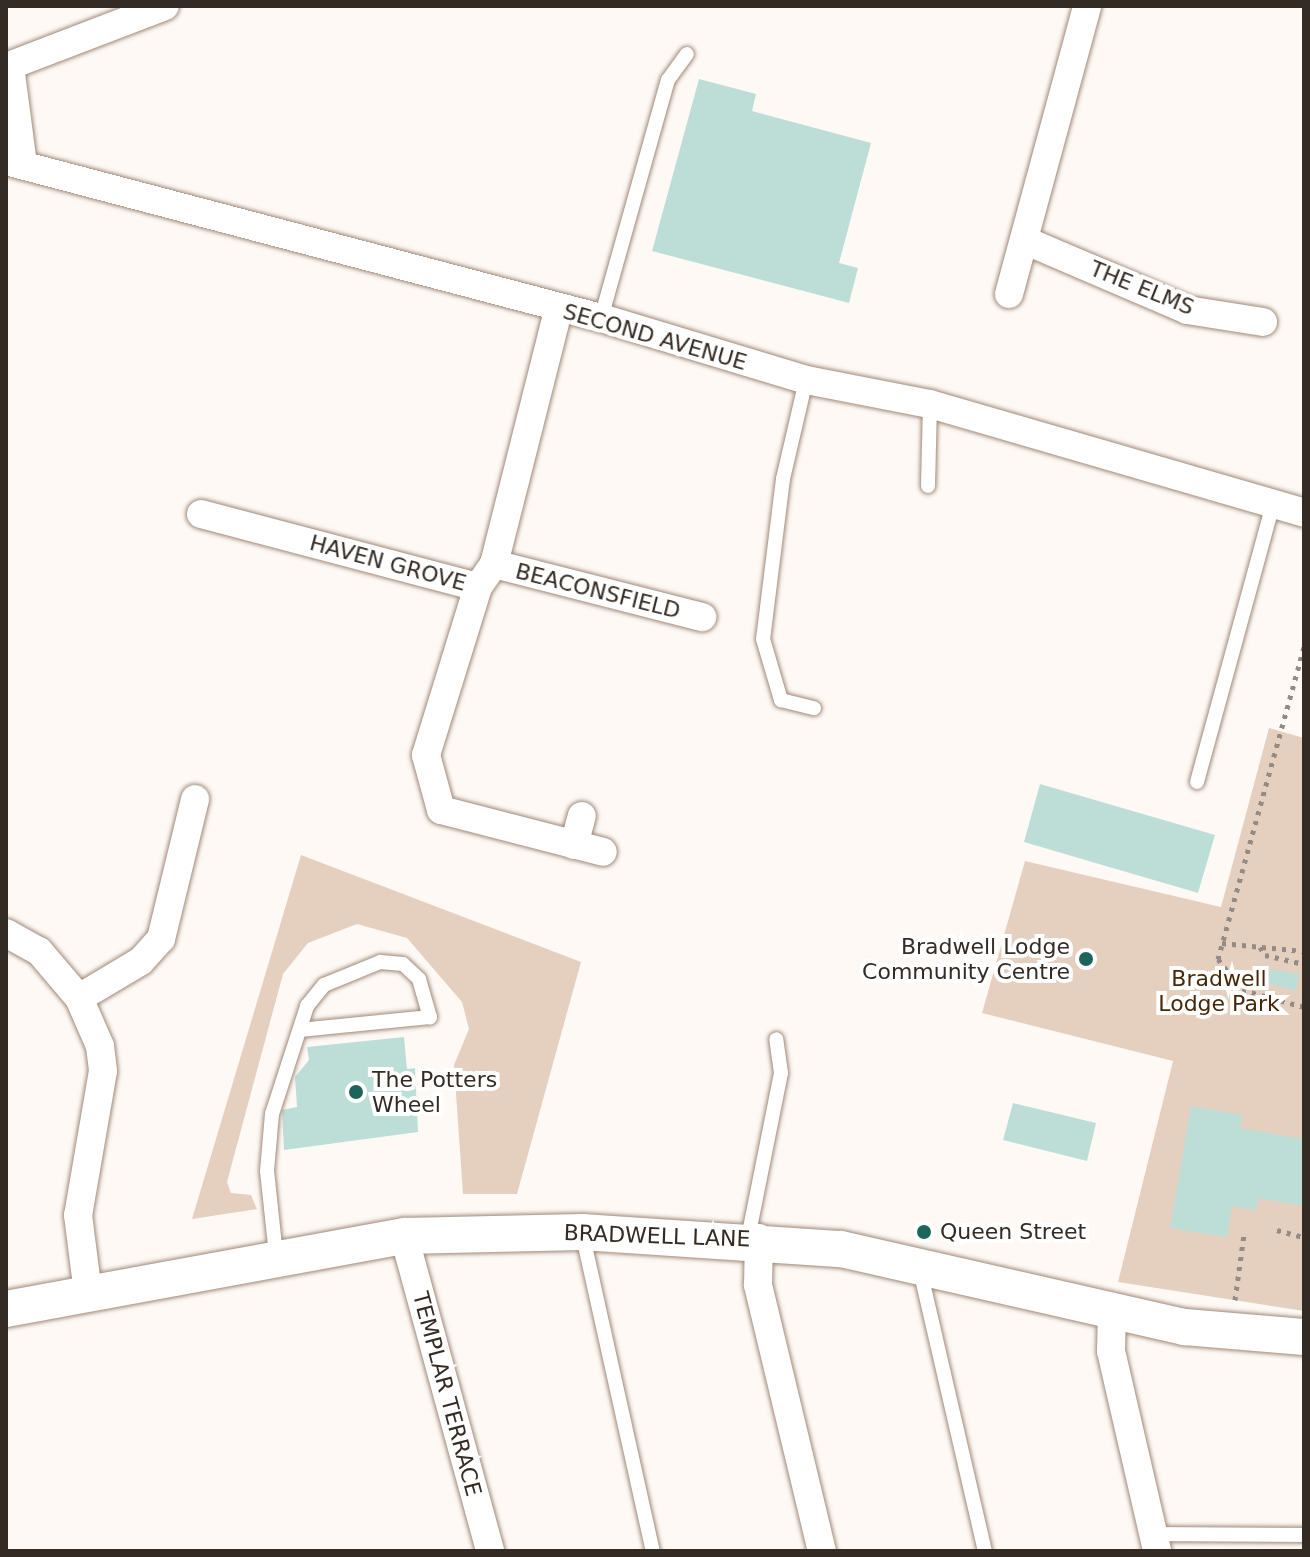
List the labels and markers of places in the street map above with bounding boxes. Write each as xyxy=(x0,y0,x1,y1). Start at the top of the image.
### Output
place label: Bradwell Lodge Community Centre xyxy=(862,933,1070,984)
marker: Bradwell Lodge Community Centre xyxy=(1077,950,1095,968)
place label: The Potters Wheel xyxy=(372,1066,497,1118)
marker: The Potters Wheel xyxy=(347,1083,365,1101)
place label: Queen Street xyxy=(940,1219,1086,1245)
marker: Queen Street xyxy=(915,1223,933,1241)

